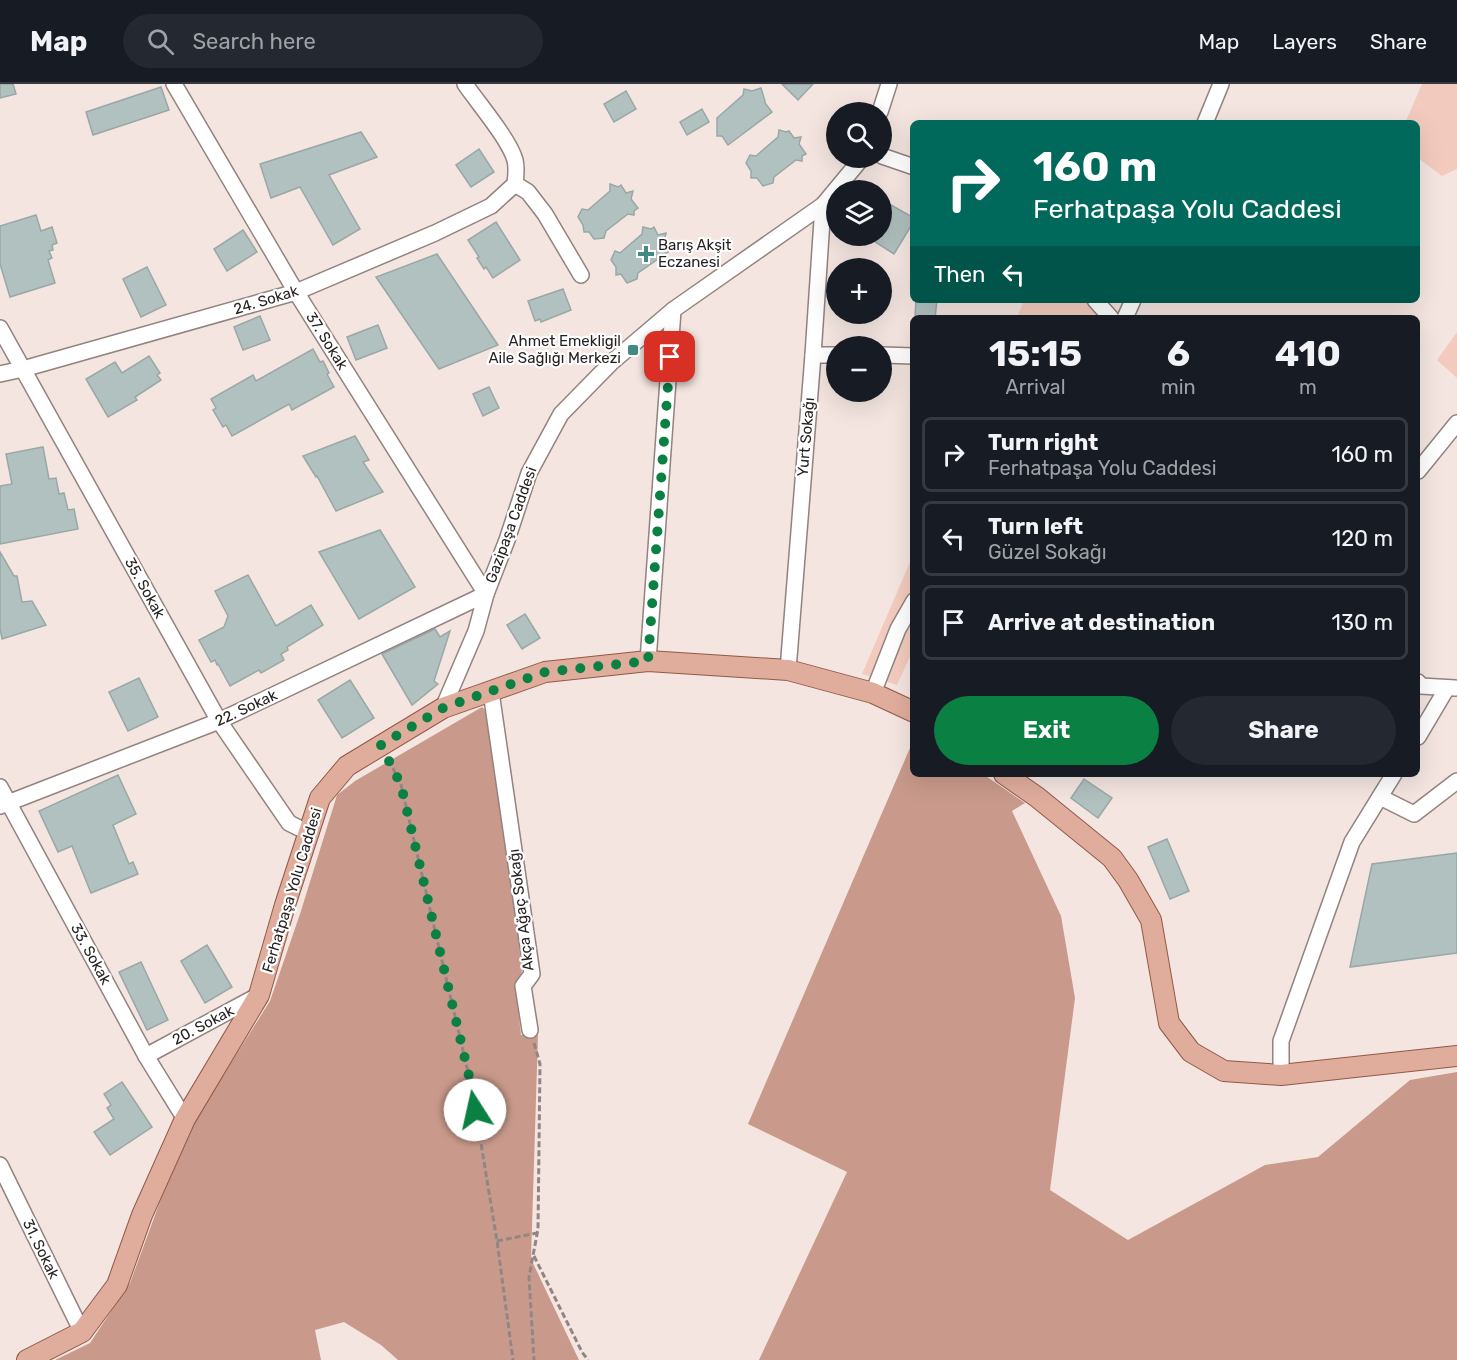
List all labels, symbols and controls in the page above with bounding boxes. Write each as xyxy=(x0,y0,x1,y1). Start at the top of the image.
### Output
search box xyxy=(123,14,543,68)
text: Map xyxy=(30,25,87,58)
icon: search xyxy=(144,25,177,58)
text: Search here xyxy=(192,28,316,55)
text: Map xyxy=(1198,29,1239,54)
text: Layers xyxy=(1272,29,1337,54)
text: Share xyxy=(1370,29,1427,54)
map controls xyxy=(826,102,892,402)
button: search xyxy=(826,102,892,168)
text: 160 m xyxy=(1033,142,1157,192)
icon: right xyxy=(934,144,1012,222)
button: layers xyxy=(826,180,892,246)
text: Ferhatpaşa Yolu Caddesi xyxy=(1033,193,1342,225)
place label: Barış Akşit Eczanesi xyxy=(658,236,731,271)
marker: Barış Akşit Eczanesi xyxy=(639,247,653,261)
button: + xyxy=(826,258,892,324)
icon: left xyxy=(997,258,1030,291)
text: Then xyxy=(934,261,985,288)
street label: 24. Sokak xyxy=(231,282,301,318)
street label: 37. Sokak xyxy=(302,309,352,373)
pin xyxy=(644,331,695,382)
place label: Ahmet Emekligil Aile Sağlığı Merkezi xyxy=(488,332,621,367)
text: 15:15 xyxy=(989,332,1082,375)
text: 6 xyxy=(1167,332,1190,375)
text: 410 xyxy=(1275,332,1341,375)
button: − xyxy=(826,336,892,402)
icon: arrive xyxy=(653,340,686,373)
marker: Ahmet Emekligil Aile Sağlığı Merkezi xyxy=(626,343,640,357)
text: Arrival xyxy=(1005,375,1066,399)
text: min xyxy=(1161,375,1196,399)
text: m xyxy=(1299,375,1317,399)
street label: Yurt Sokağı xyxy=(794,397,818,477)
text: Turn right xyxy=(988,429,1098,456)
icon: right xyxy=(937,438,970,471)
text: 160 m xyxy=(1331,441,1393,468)
text: Ferhatpaşa Yolu Caddesi xyxy=(988,456,1217,480)
street label: Gazipaşa Caddesi xyxy=(482,464,540,586)
text: Turn left xyxy=(988,513,1083,540)
icon: left xyxy=(937,522,970,555)
text: 120 m xyxy=(1332,525,1393,552)
text: Güzel Sokağı xyxy=(988,540,1107,564)
street label: 35. Sokak xyxy=(121,554,169,622)
icon: arrive xyxy=(937,606,970,639)
text: Arrive at destination xyxy=(988,609,1215,636)
text: 130 m xyxy=(1331,609,1393,636)
street label: 22. Sokak xyxy=(212,686,280,730)
button: Exit xyxy=(934,696,1159,765)
button: Share xyxy=(1171,696,1396,765)
street label: Ferhatpaşa Yolu Caddesi xyxy=(258,805,326,975)
street label: Akça Ağaç Sokağı xyxy=(505,848,537,972)
street label: 33. Sokak xyxy=(67,920,115,988)
street label: 20. Sokak xyxy=(169,1001,237,1049)
position arrow xyxy=(443,1078,507,1142)
street label: 31. Sokak xyxy=(19,1216,63,1282)

